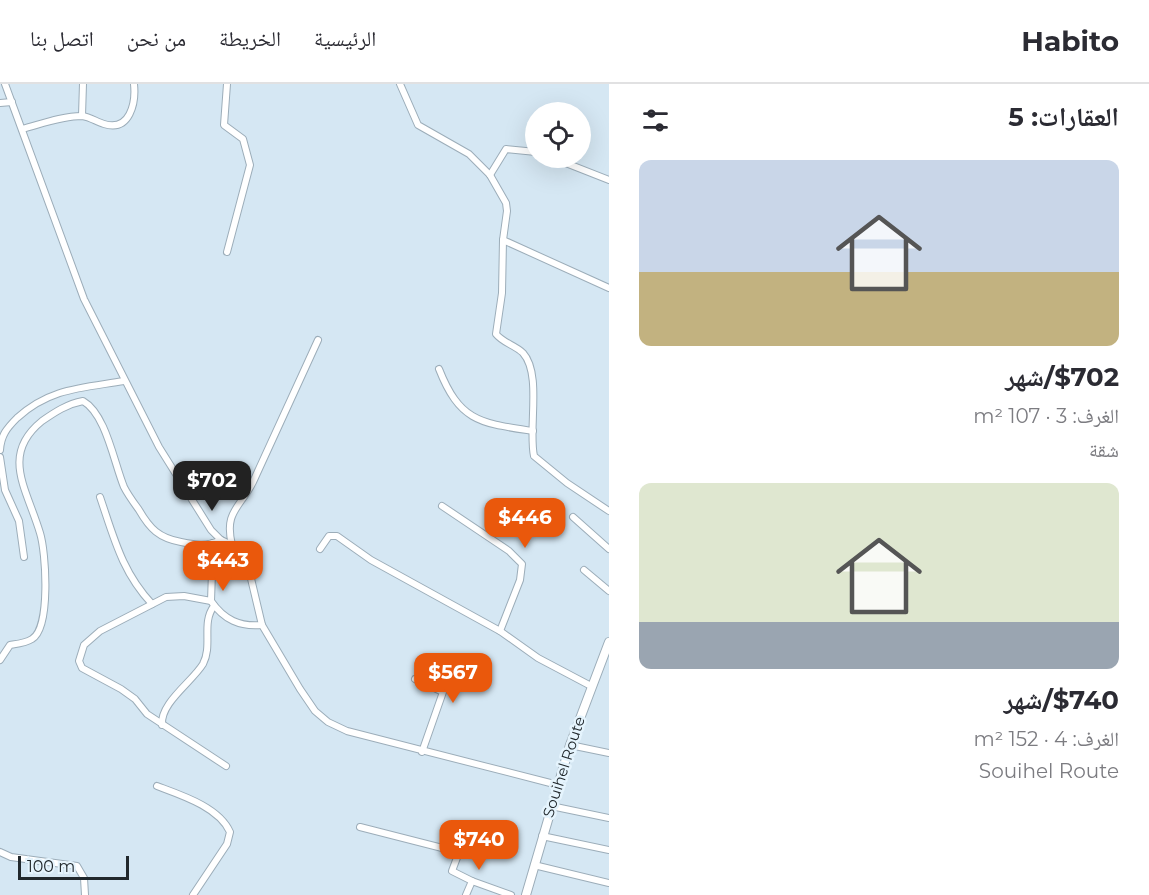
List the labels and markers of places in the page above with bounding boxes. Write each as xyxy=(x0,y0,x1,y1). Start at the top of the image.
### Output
pin: $702 xyxy=(176,461,248,512)
pin: $446 xyxy=(489,498,561,549)
pin: $443 xyxy=(187,541,259,592)
pin: $567 xyxy=(417,653,489,704)
pin: $740 xyxy=(443,820,515,871)

